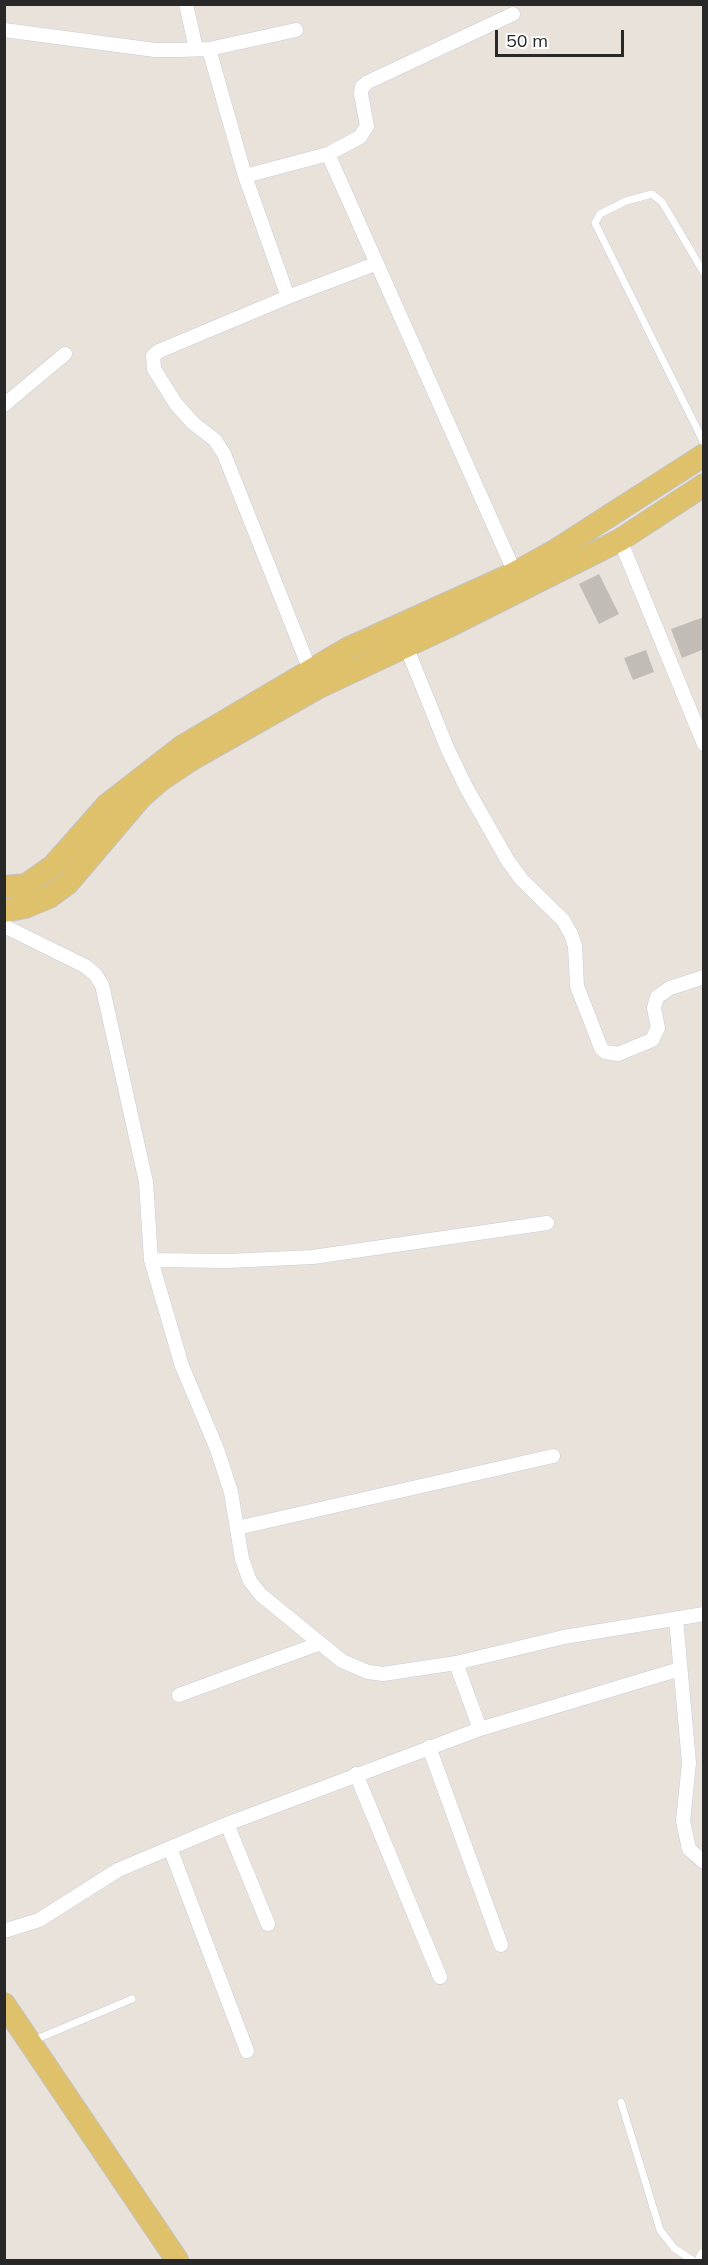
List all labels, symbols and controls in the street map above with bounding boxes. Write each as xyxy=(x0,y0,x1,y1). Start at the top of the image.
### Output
scale bar xyxy=(498,18,627,56)
text: 50 m xyxy=(506,29,548,52)

